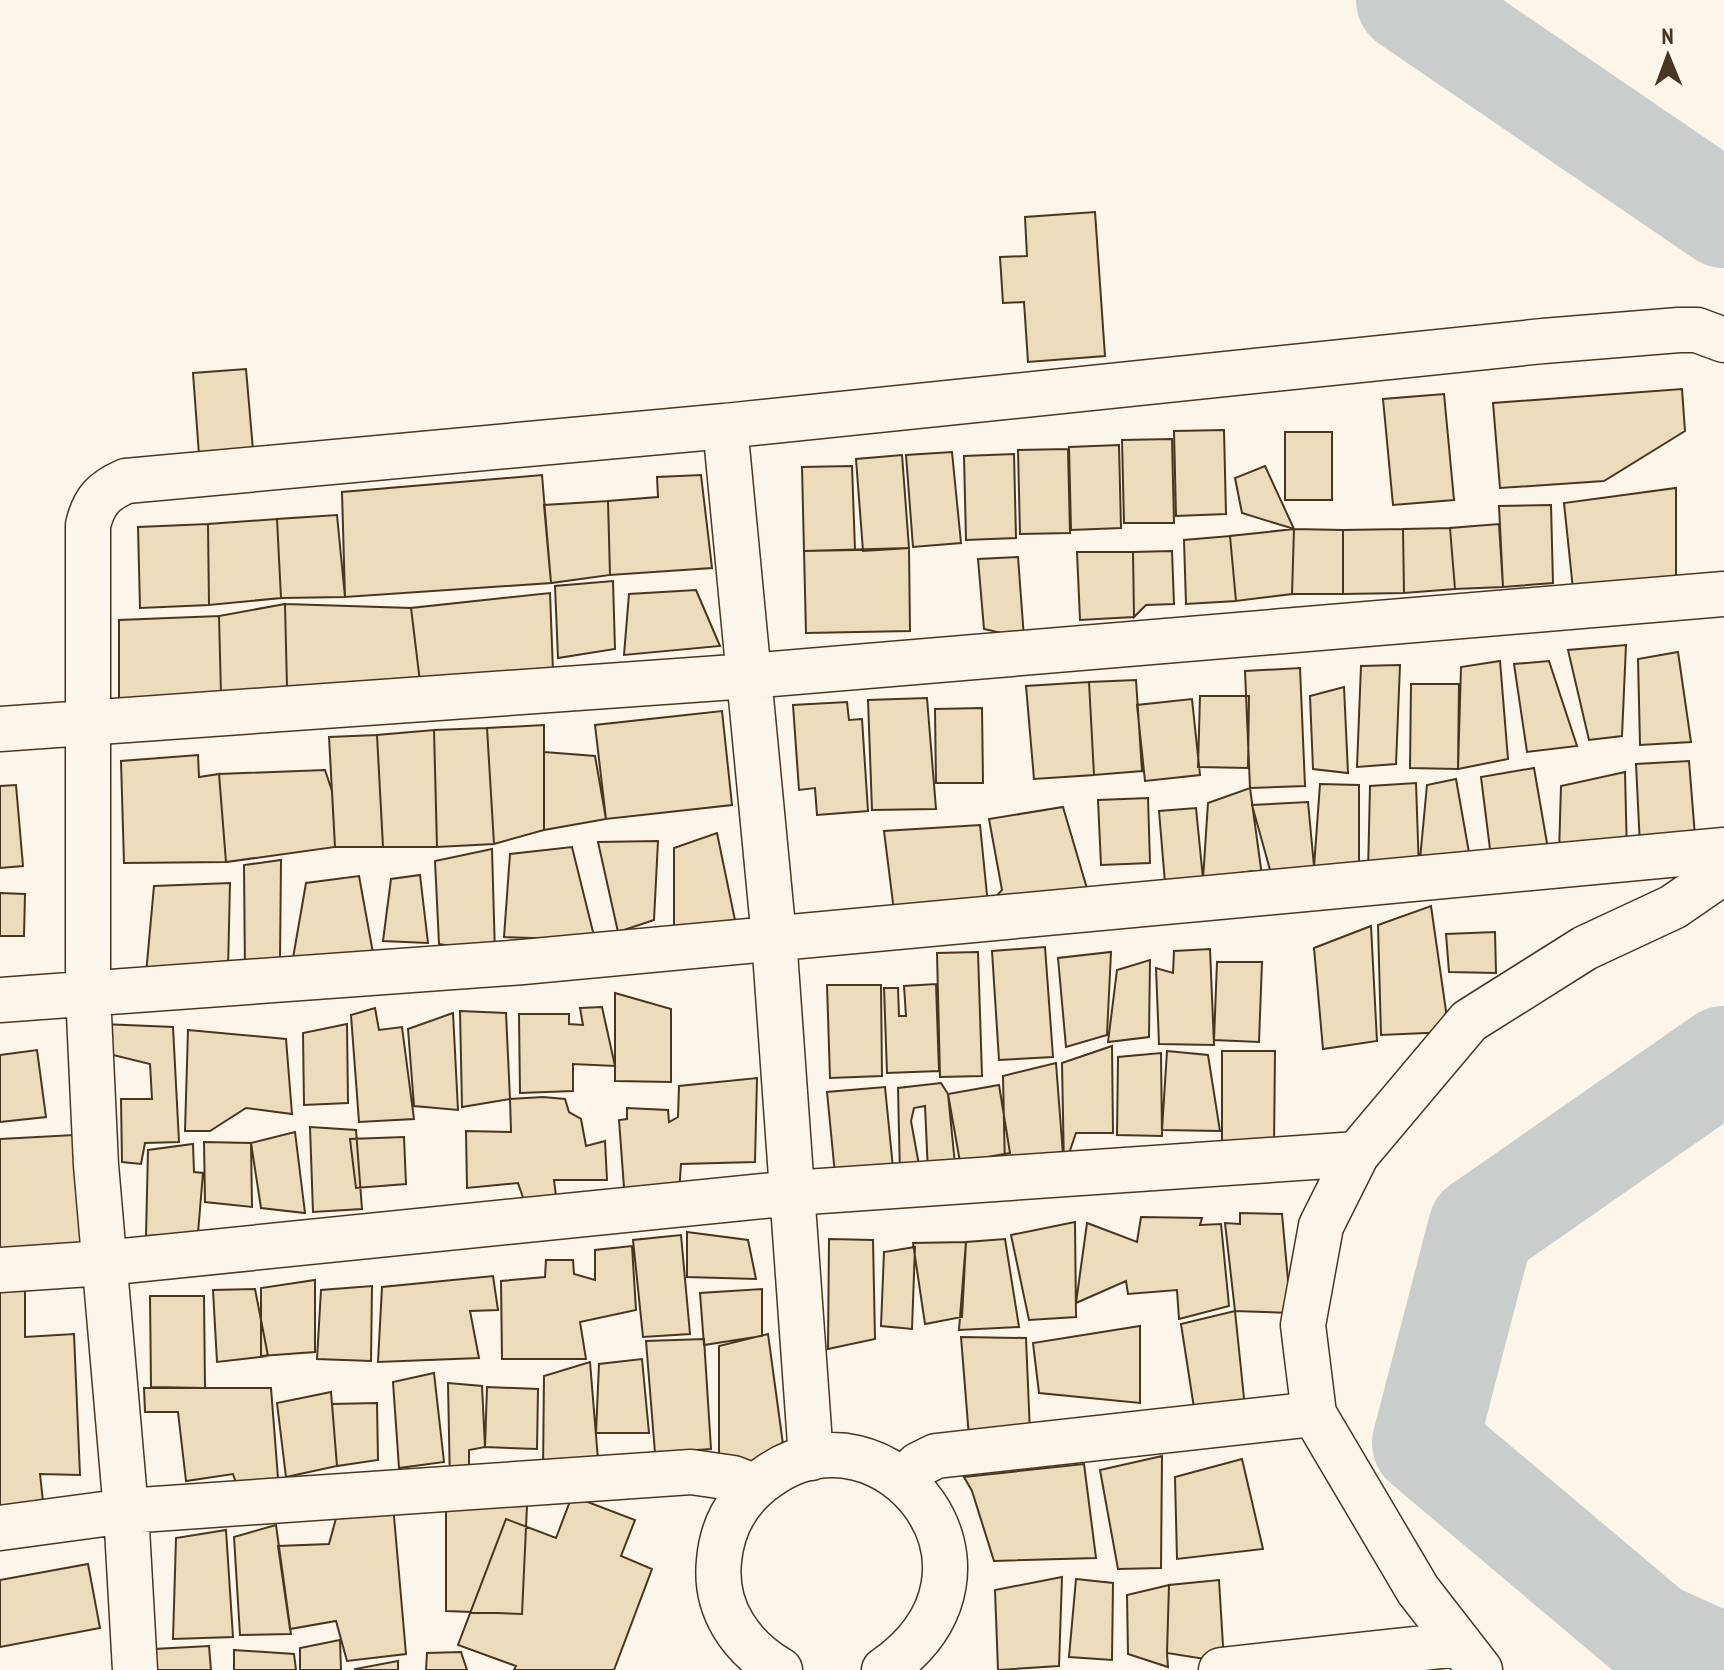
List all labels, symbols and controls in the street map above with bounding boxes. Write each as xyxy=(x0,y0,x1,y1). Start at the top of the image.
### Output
north arrow xyxy=(1628,16,1708,96)
text: N xyxy=(1661,22,1674,50)

